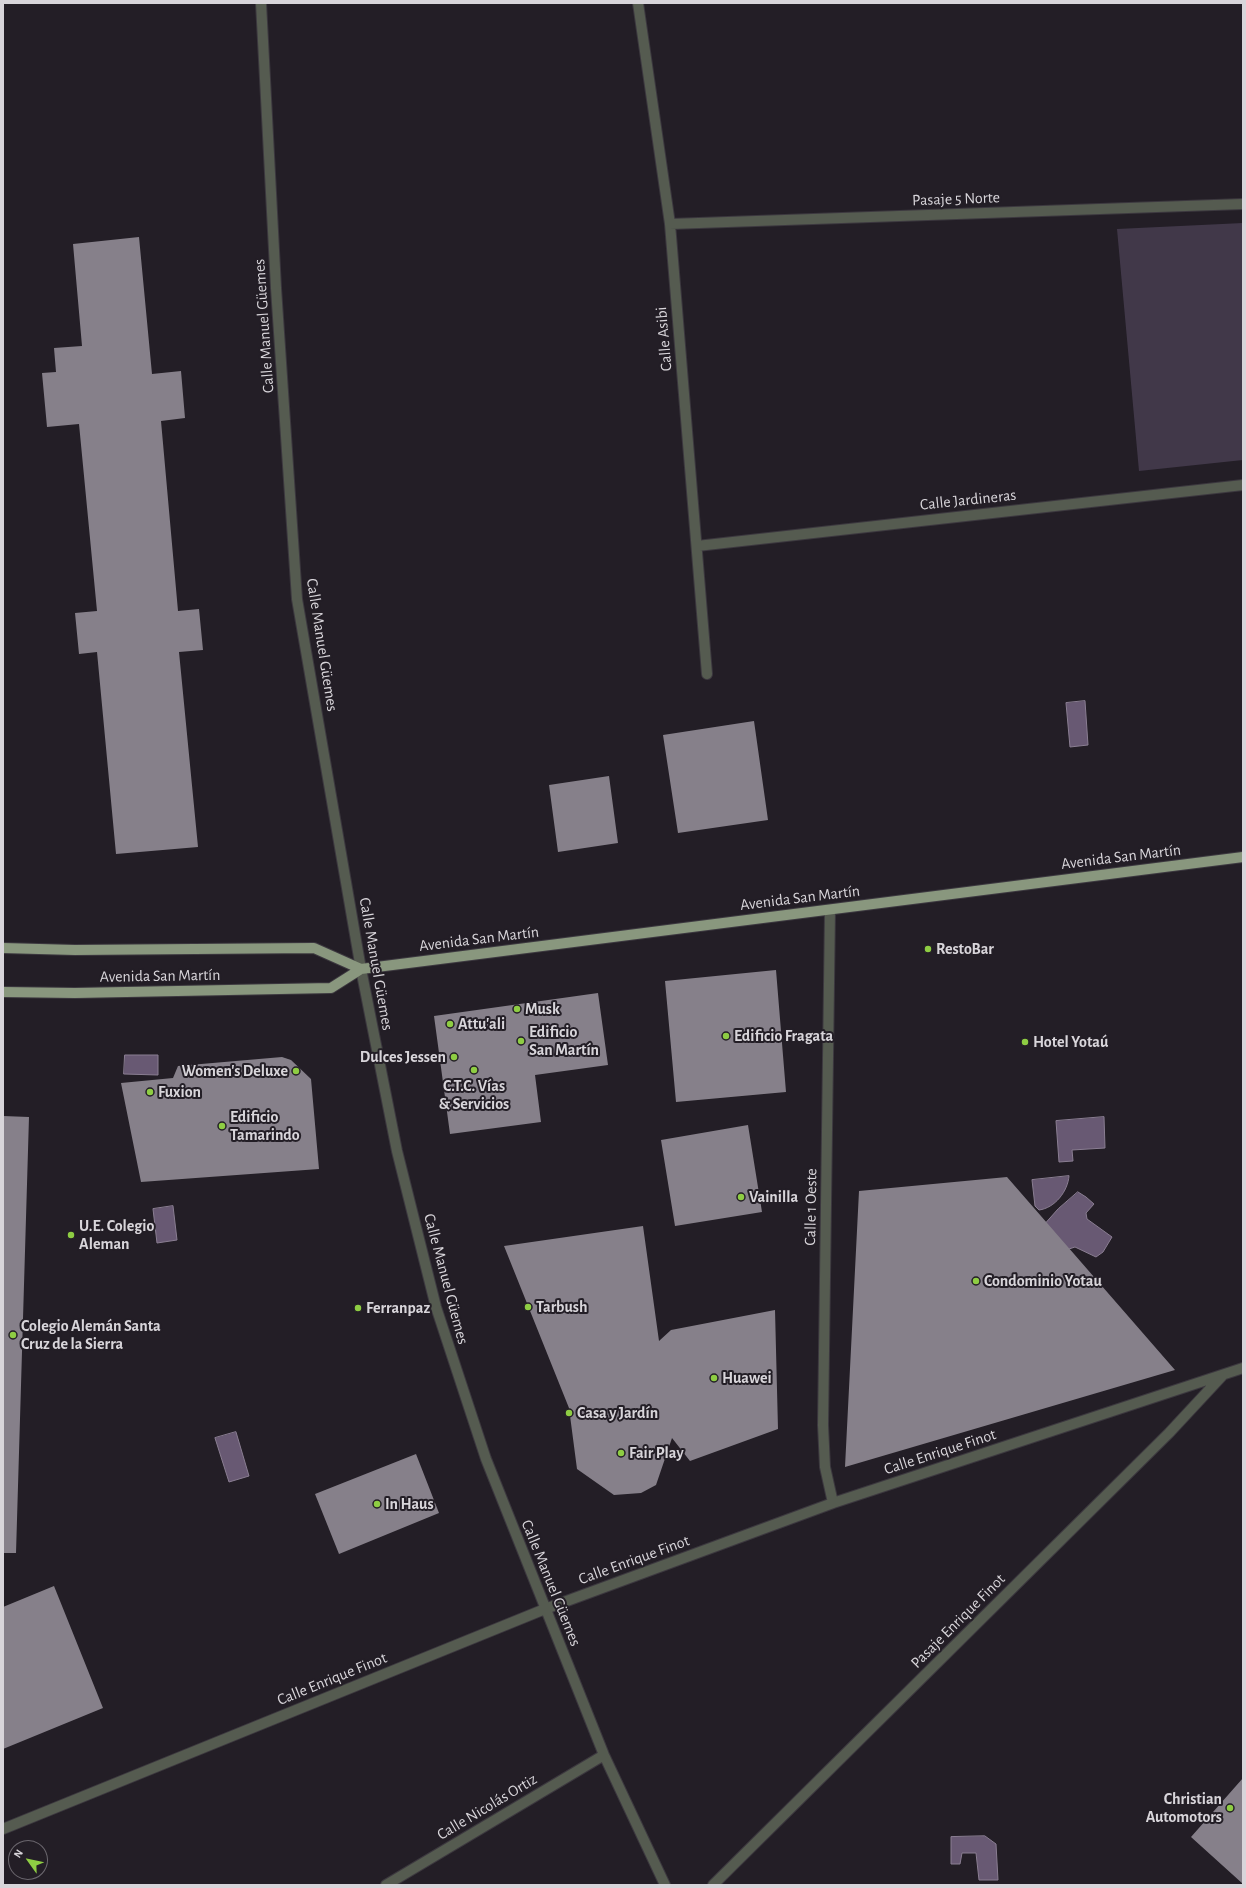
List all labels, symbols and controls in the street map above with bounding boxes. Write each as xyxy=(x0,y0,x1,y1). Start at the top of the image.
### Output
street label: Pasaje 5 Norte xyxy=(912,188,1000,210)
street label: Calle Manuel Güemes xyxy=(250,258,278,394)
street label: Calle Asibi xyxy=(652,306,676,372)
street label: Calle Jardineras xyxy=(919,485,1017,515)
street label: Calle Manuel Güemes xyxy=(302,577,342,713)
street label: Avenida San Martín xyxy=(1060,840,1182,874)
street label: Avenida San Martín xyxy=(739,881,861,915)
street label: Calle Manuel Güemes xyxy=(355,896,397,1032)
street label: Avenida San Martín xyxy=(418,922,540,956)
place label: RestoBar xyxy=(936,939,994,959)
marker: RestoBar xyxy=(923,944,933,954)
street label: Avenida San Martín xyxy=(99,965,221,987)
place label: Musk xyxy=(525,999,560,1019)
marker: Musk xyxy=(512,1004,522,1014)
place label: Attu'ali xyxy=(458,1014,505,1034)
marker: Attu'ali xyxy=(445,1019,455,1029)
place label: Edificio San Martín xyxy=(529,1022,599,1060)
place label: Edificio Fragata xyxy=(734,1026,833,1046)
marker: Edificio Fragata xyxy=(721,1031,731,1041)
place label: Hotel Yotaú xyxy=(1033,1032,1108,1052)
marker: Edificio San Martín xyxy=(516,1036,526,1046)
marker: Hotel Yotaú xyxy=(1020,1037,1030,1047)
place label: Dulces Jessen xyxy=(360,1047,446,1067)
marker: Dulces Jessen xyxy=(449,1052,459,1062)
place label: Women's Deluxe xyxy=(182,1061,288,1081)
marker: C.T.C. Vías & Servicios xyxy=(469,1065,479,1075)
marker: Women's Deluxe xyxy=(291,1066,301,1076)
place label: C.T.C. Vías & Servicios xyxy=(439,1076,509,1114)
place label: Fuxion xyxy=(158,1082,201,1102)
marker: Fuxion xyxy=(145,1087,155,1097)
place label: Edificio Tamarindo xyxy=(230,1107,300,1145)
marker: Edificio Tamarindo xyxy=(217,1121,227,1131)
street label: Calle 1 Oeste xyxy=(801,1168,821,1246)
place label: Vainilla xyxy=(749,1187,798,1207)
marker: Vainilla xyxy=(736,1192,746,1202)
street label: Calle Manuel Güemes xyxy=(419,1212,473,1346)
place label: U.E. Colegio Aleman xyxy=(79,1216,154,1254)
marker: U.E. Colegio Aleman xyxy=(66,1230,76,1240)
place label: Condominio Yotau xyxy=(984,1271,1102,1291)
marker: Condominio Yotau xyxy=(971,1276,981,1286)
place label: Tarbush xyxy=(536,1297,587,1317)
place label: Ferranpaz xyxy=(366,1298,430,1318)
marker: Tarbush xyxy=(523,1302,533,1312)
marker: Ferranpaz xyxy=(353,1303,363,1313)
place label: Colegio Alemán Santa Cruz de la Sierra xyxy=(21,1316,161,1354)
marker: Colegio Alemán Santa Cruz de la Sierra xyxy=(8,1330,18,1340)
place label: Huawei xyxy=(722,1368,772,1388)
marker: Huawei xyxy=(709,1373,719,1383)
place label: Casa y Jardín xyxy=(577,1403,658,1423)
marker: Casa y Jardín xyxy=(564,1408,574,1418)
street label: Calle Enrique Finot xyxy=(882,1425,998,1479)
place label: Fair Play xyxy=(629,1443,684,1463)
marker: Fair Play xyxy=(616,1448,626,1458)
place label: In Haus xyxy=(385,1494,434,1514)
marker: In Haus xyxy=(372,1499,382,1509)
street label: Calle Manuel Güemes xyxy=(517,1517,585,1649)
street label: Calle Enrique Finot xyxy=(576,1531,692,1589)
street label: Pasaje Enrique Finot xyxy=(907,1570,1009,1672)
street label: Calle Enrique Finot xyxy=(274,1648,390,1710)
street label: Calle Nicolás Ortiz xyxy=(434,1770,540,1844)
place label: Christian Automotors xyxy=(1146,1789,1222,1827)
marker: Christian Automotors xyxy=(1225,1803,1235,1813)
north arrow xyxy=(8,1840,48,1880)
text: N xyxy=(12,1848,25,1860)

